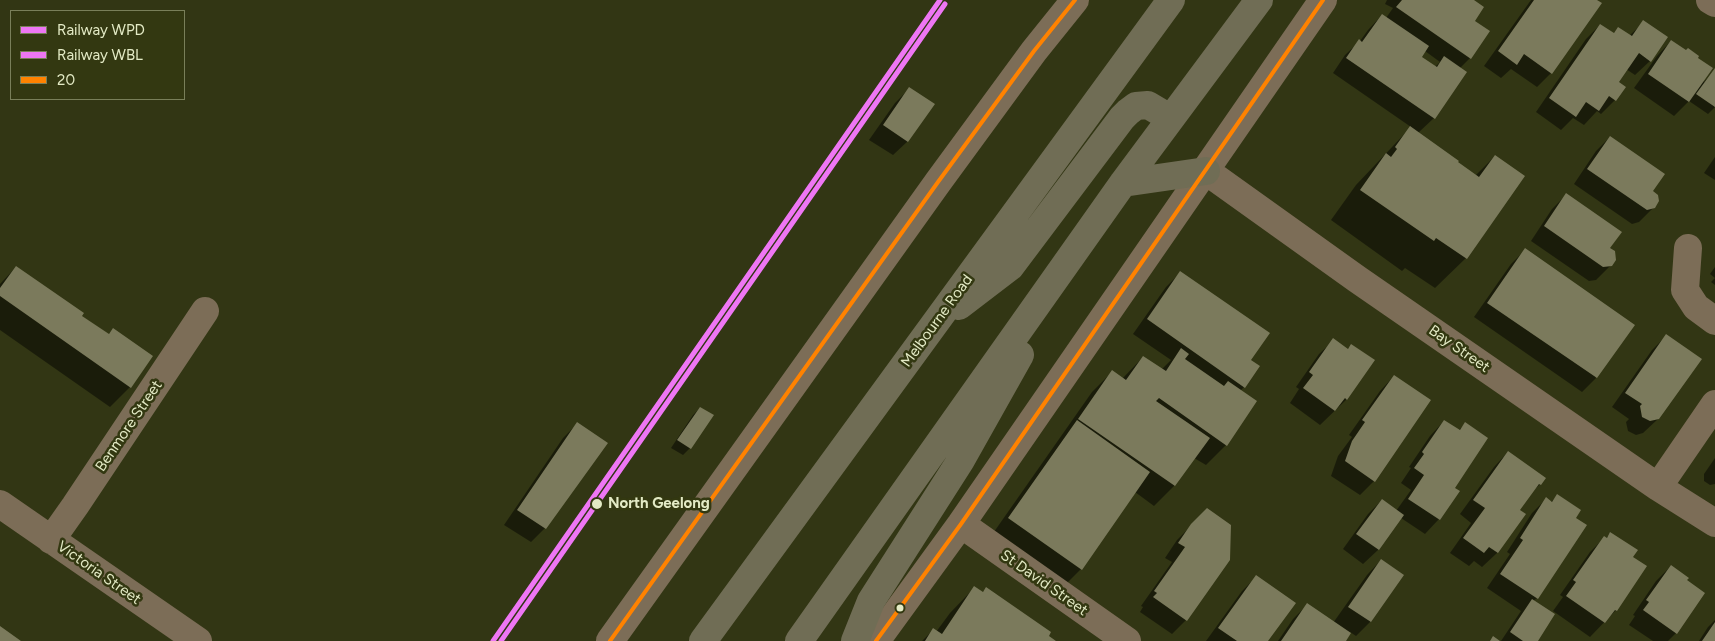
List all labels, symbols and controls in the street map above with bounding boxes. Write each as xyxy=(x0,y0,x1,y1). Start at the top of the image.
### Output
legend xyxy=(10,10,185,100)
text: Railway WPD xyxy=(57,21,145,39)
text: Railway WBL xyxy=(57,46,143,64)
text: 20 xyxy=(57,71,75,89)
street label: Melbourne Road xyxy=(897,271,977,371)
street label: Bay Street xyxy=(1425,321,1493,377)
street label: Benmore Street xyxy=(92,377,166,475)
place label: North Geelong xyxy=(608,495,710,513)
marker: North Geelong xyxy=(590,497,604,511)
street label: Victoria Street xyxy=(54,537,144,609)
street label: St David Street xyxy=(997,546,1091,620)
unlabelled marker xyxy=(895,603,905,613)

